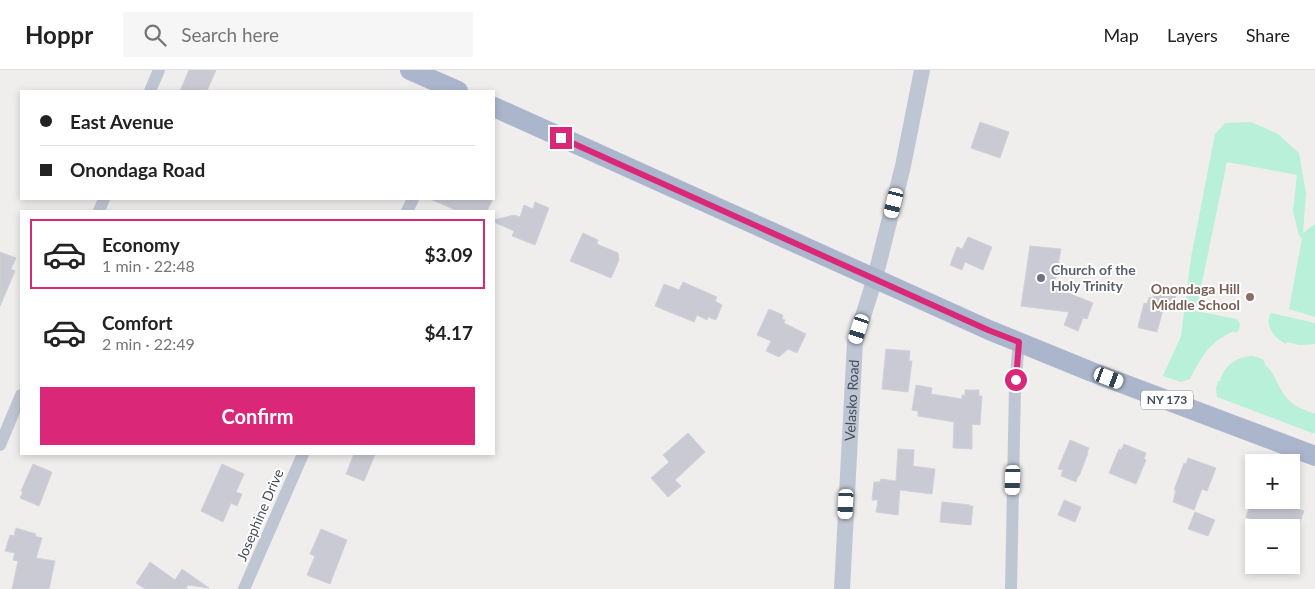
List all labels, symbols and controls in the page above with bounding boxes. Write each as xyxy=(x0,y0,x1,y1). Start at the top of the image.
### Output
search box xyxy=(123,12,473,57)
text: Hoppr xyxy=(25,20,93,49)
icon: search xyxy=(141,21,169,49)
text: Search here xyxy=(181,23,279,46)
text: Map xyxy=(1103,24,1139,46)
text: Layers xyxy=(1167,24,1218,46)
text: Share xyxy=(1246,24,1290,46)
text: East Avenue xyxy=(70,110,174,133)
route end xyxy=(550,127,572,149)
text: Onondaga Road xyxy=(70,158,205,181)
car xyxy=(883,187,904,219)
icon: car xyxy=(42,232,87,277)
text: Economy xyxy=(102,233,180,256)
text: $3.09 xyxy=(424,243,473,266)
text: 1 min · 22:48 xyxy=(102,256,195,275)
place label: Church of the Holy Trinity xyxy=(1051,261,1136,294)
marker: Church of the Holy Trinity xyxy=(1035,272,1047,284)
place label: Onondaga Hill Middle School xyxy=(1151,280,1240,313)
marker: Onondaga Hill Middle School xyxy=(1244,291,1256,303)
icon: car xyxy=(42,310,87,355)
text: Comfort xyxy=(102,311,173,334)
car xyxy=(847,312,870,346)
text: $4.17 xyxy=(424,321,473,344)
text: 2 min · 22:49 xyxy=(102,334,195,353)
street label: Velasko Road xyxy=(841,359,862,441)
car xyxy=(1092,366,1125,390)
route start xyxy=(1005,369,1027,391)
button: Confirm xyxy=(40,387,475,445)
road number: NY 173 xyxy=(1141,390,1193,410)
map controls xyxy=(1245,454,1300,574)
button: + xyxy=(1245,454,1300,509)
car xyxy=(1004,465,1021,495)
street label: Josephine Drive xyxy=(233,466,287,563)
car xyxy=(837,489,854,519)
button: − xyxy=(1245,519,1300,574)

